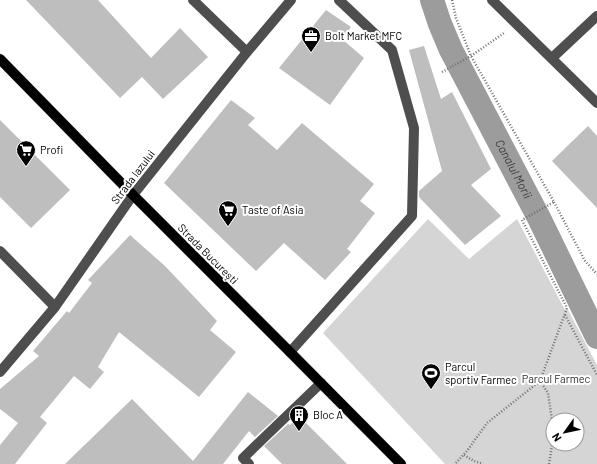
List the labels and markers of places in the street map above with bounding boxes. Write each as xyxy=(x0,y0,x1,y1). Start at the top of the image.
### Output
office icon: Bolt Market MFC xyxy=(300,25,322,53)
place label: Bolt Market MFC xyxy=(325,29,402,42)
supermarket icon: Profi xyxy=(15,139,37,167)
place label: Profi xyxy=(40,143,63,156)
supermarket icon: Taste of Asia xyxy=(217,199,239,227)
place label: Taste of Asia xyxy=(242,203,303,216)
place label: Parcul sportiv Farmec xyxy=(445,360,517,386)
sports icon: Parcul sportiv Farmec xyxy=(420,362,442,390)
building icon: Bloc A xyxy=(288,404,310,432)
place label: Bloc A xyxy=(313,408,343,421)

